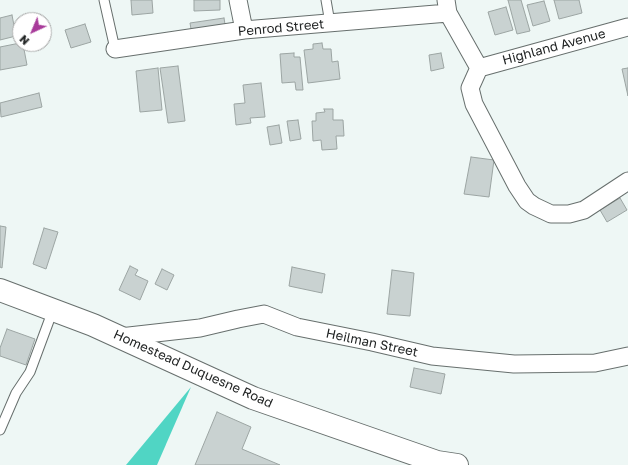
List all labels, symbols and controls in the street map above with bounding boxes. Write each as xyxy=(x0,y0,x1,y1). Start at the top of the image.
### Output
north arrow xyxy=(12,12,52,52)
street label: Penrod Street xyxy=(237,16,325,40)
street label: Highland Avenue xyxy=(501,26,607,68)
text: N xyxy=(16,33,32,48)
street label: Heilman Street xyxy=(325,326,419,360)
street label: Homestead Duquesne Road xyxy=(111,327,275,411)

